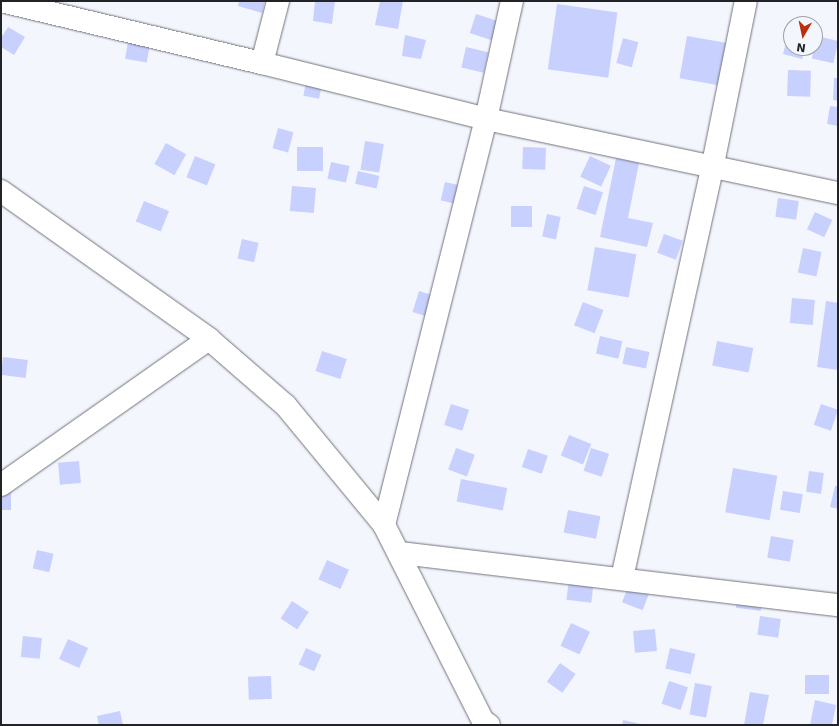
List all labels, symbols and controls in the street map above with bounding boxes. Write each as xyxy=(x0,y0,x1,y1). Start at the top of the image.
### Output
north arrow xyxy=(783,16,823,56)
text: N xyxy=(796,40,807,54)

